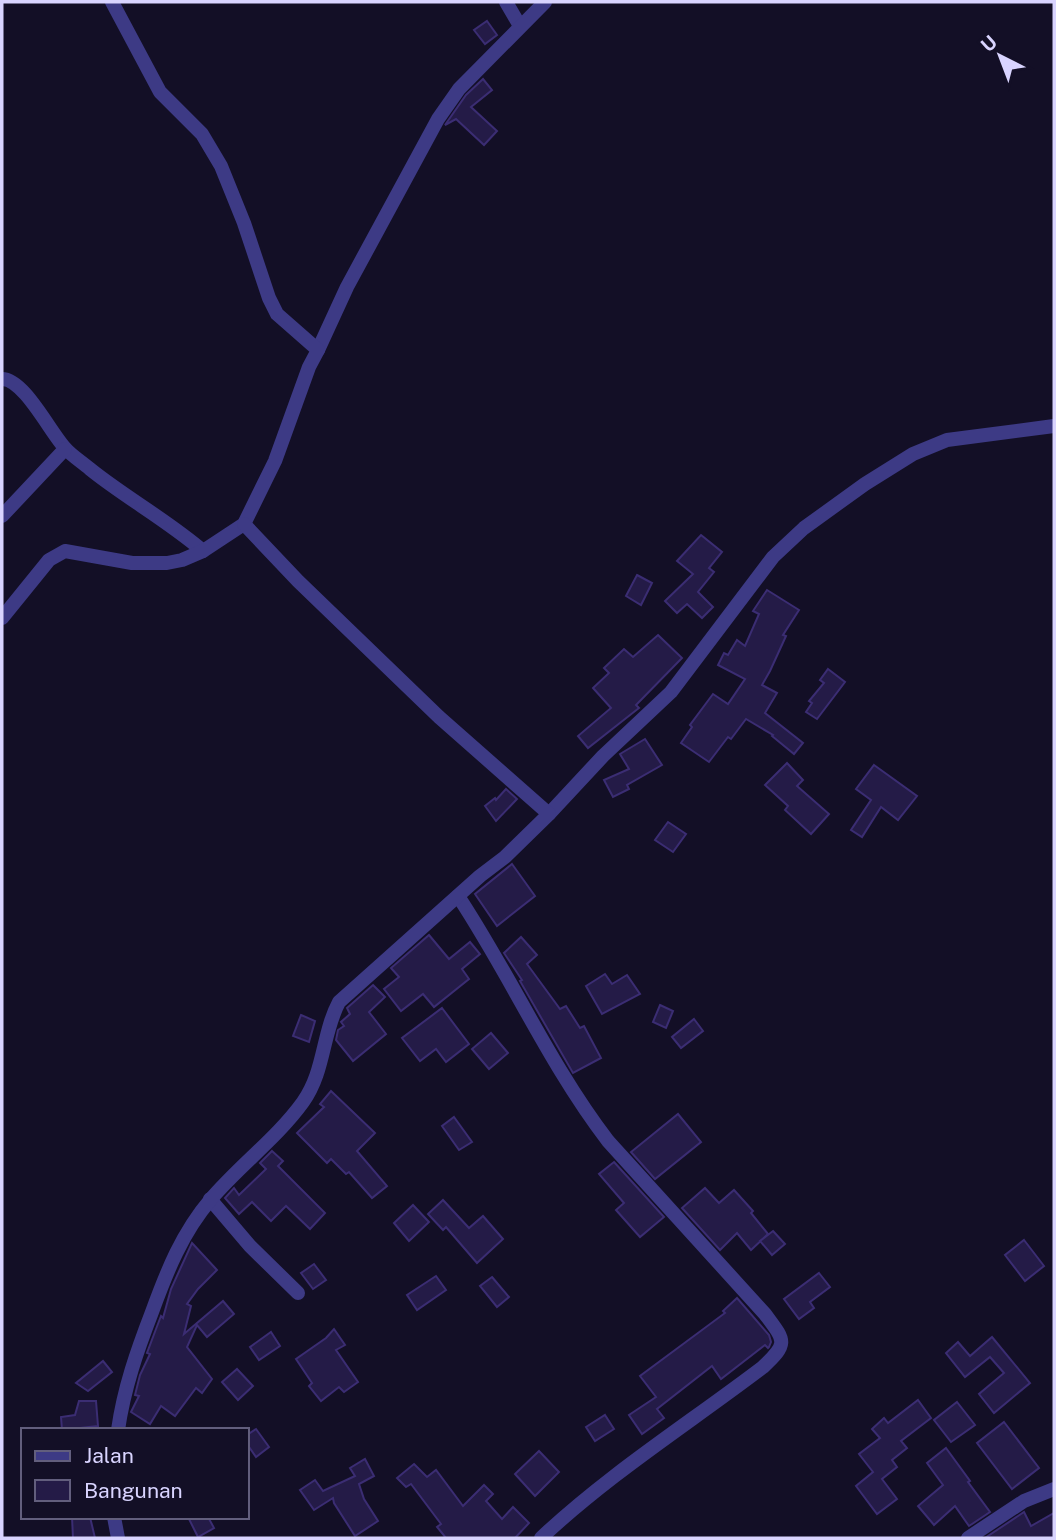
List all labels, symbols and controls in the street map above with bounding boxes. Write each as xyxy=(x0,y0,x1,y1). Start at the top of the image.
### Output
north arrow xyxy=(965,21,1035,91)
text: U xyxy=(976,31,1001,56)
legend xyxy=(21,1428,248,1519)
text: Jalan xyxy=(84,1443,134,1468)
text: Bangunan xyxy=(84,1478,183,1503)

